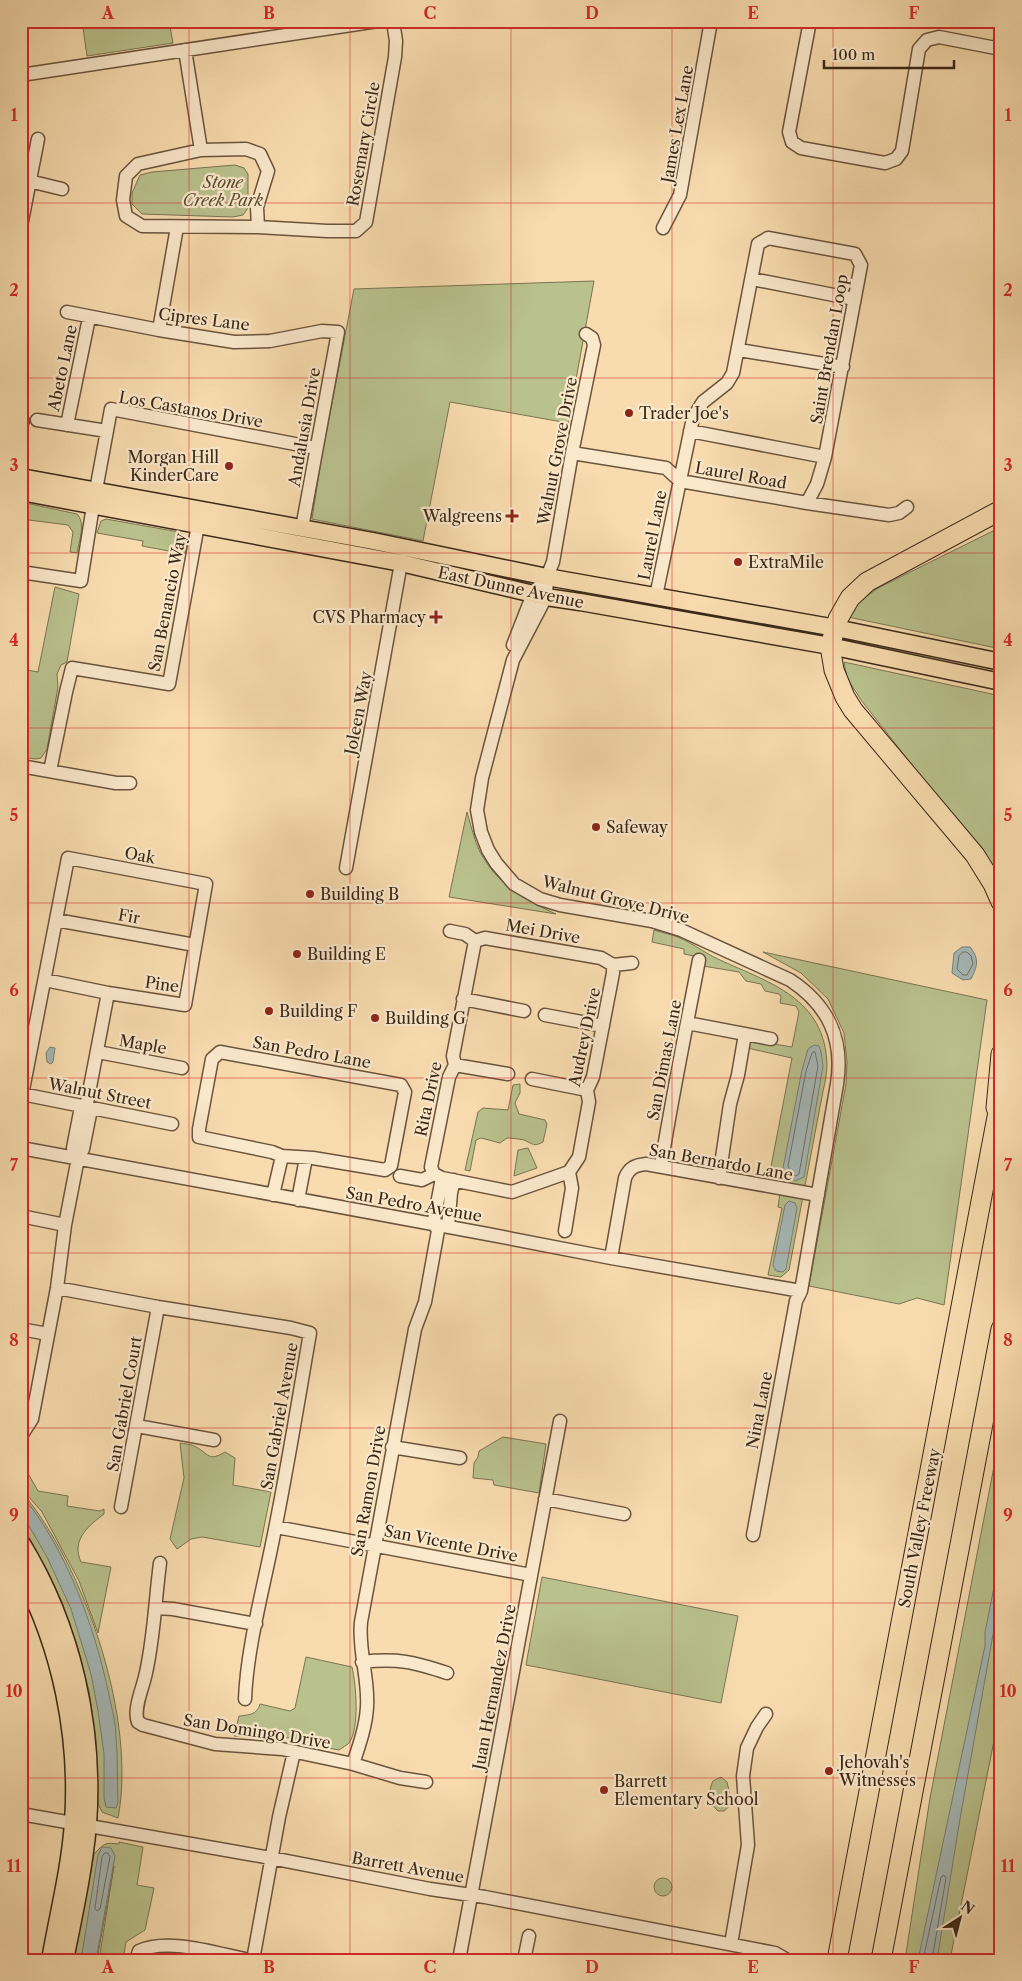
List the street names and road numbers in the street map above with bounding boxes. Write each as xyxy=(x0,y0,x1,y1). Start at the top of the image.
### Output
street label: James Lex Lane xyxy=(656,64,697,187)
street label: Rosemary Circle xyxy=(342,80,384,208)
street label: Saint Brendan Loop xyxy=(806,272,852,425)
street label: Cipres Lane xyxy=(157,303,251,335)
street label: Abeto Lane xyxy=(43,323,81,414)
street label: Andalusia Drive xyxy=(284,366,324,489)
street label: Walnut Grove Drive xyxy=(533,375,581,528)
street label: Los Castanos Drive xyxy=(117,386,265,432)
street label: Laurel Road xyxy=(694,457,789,493)
street label: Laurel Lane xyxy=(633,488,671,582)
street label: San Benancio Way xyxy=(144,530,190,673)
street label: East Dunne Avenue xyxy=(436,562,586,612)
street label: Joleen Way xyxy=(340,668,376,759)
street label: Oak xyxy=(123,842,158,868)
street label: Walnut Grove Drive xyxy=(539,871,692,927)
street label: Fir xyxy=(116,904,142,928)
street label: Mei Drive xyxy=(504,915,582,947)
street label: Pine xyxy=(144,972,180,996)
street label: Audrey Drive xyxy=(564,986,604,1089)
street label: San Dimas Lane xyxy=(642,998,686,1122)
street label: Maple xyxy=(118,1030,168,1058)
street label: San Pedro Lane xyxy=(251,1032,373,1072)
street label: Rita Drive xyxy=(410,1060,446,1138)
street label: Walnut Street xyxy=(46,1073,153,1113)
street label: San Bernardo Lane xyxy=(647,1139,795,1185)
street label: San Pedro Avenue xyxy=(344,1182,484,1226)
street label: San Gabriel Court xyxy=(102,1334,146,1473)
street label: San Gabriel Avenue xyxy=(256,1341,302,1491)
street label: Nina Lane xyxy=(742,1370,776,1450)
street label: San Ramon Drive xyxy=(347,1424,389,1558)
street label: South Valley Freeway xyxy=(894,1445,944,1610)
street label: San Vicente Drive xyxy=(382,1520,520,1566)
street label: Juan Hernandez Drive xyxy=(468,1602,520,1775)
street label: San Domingo Drive xyxy=(182,1709,332,1753)
street label: Barrett Avenue xyxy=(350,1847,466,1887)

